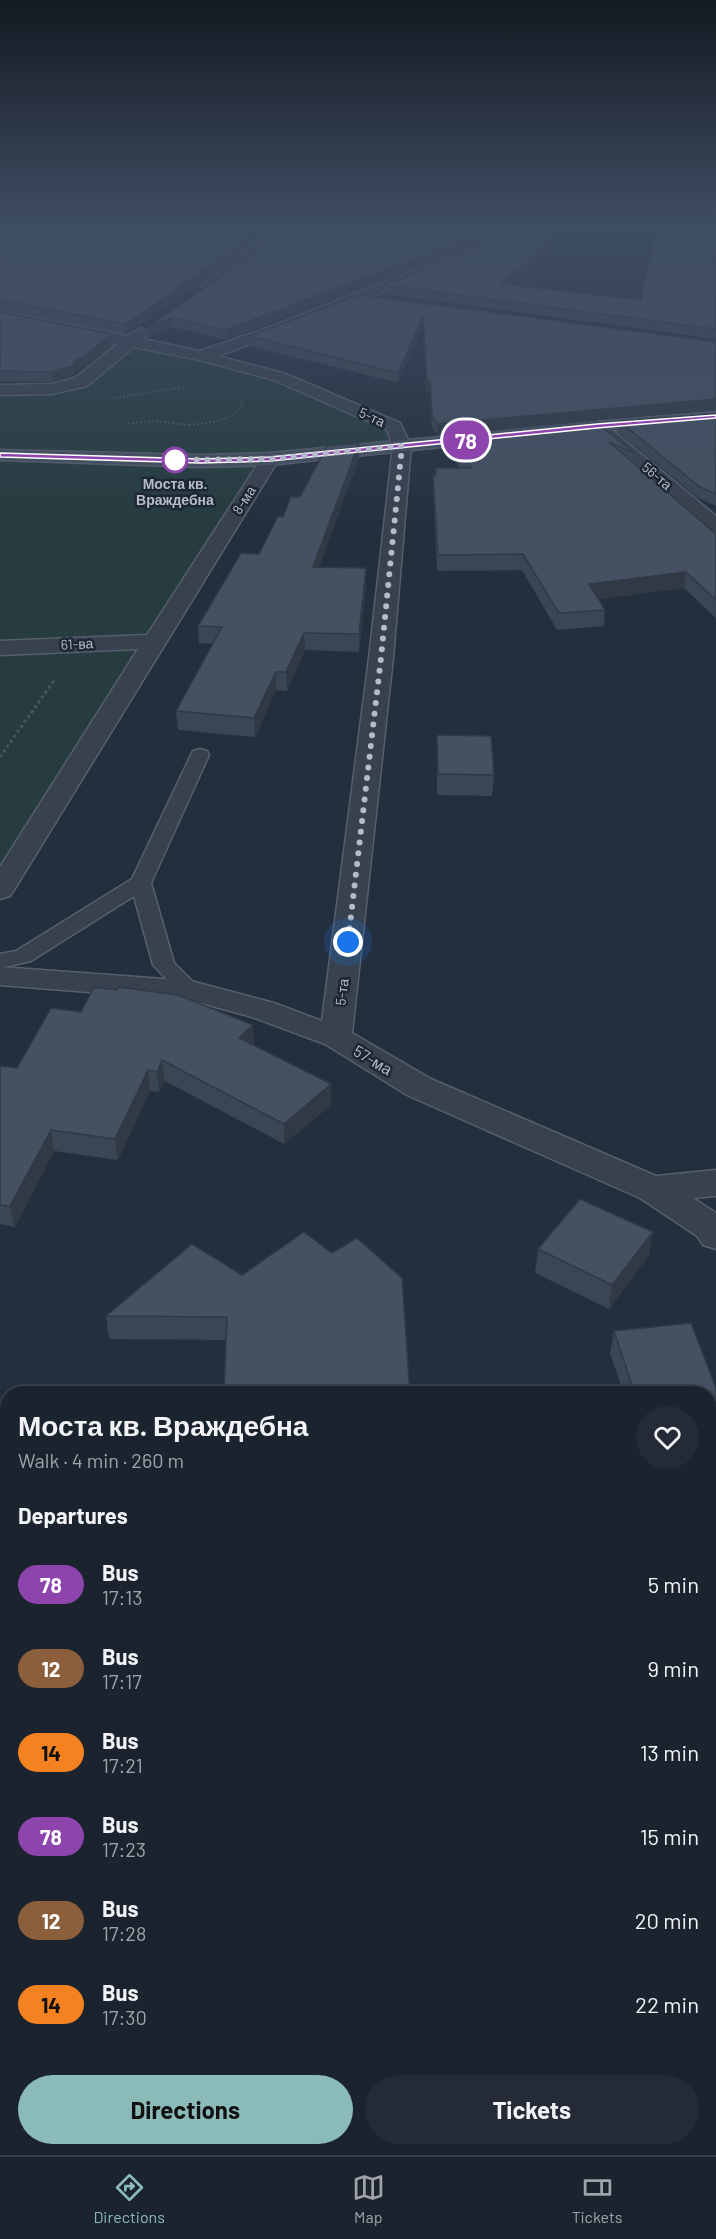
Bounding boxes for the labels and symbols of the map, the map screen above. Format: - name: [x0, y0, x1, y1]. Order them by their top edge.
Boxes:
- street label: 5-та: [356, 403, 388, 430]
- line badge: 78: [439, 420, 493, 460]
- marker: Моста кв. Враждебна: [162, 447, 188, 473]
- street label: 56-та: [639, 458, 676, 493]
- place label: Моста кв. Враждебна: [136, 475, 214, 508]
- street label: 8-ма: [228, 482, 259, 517]
- street label: 61-ва: [60, 634, 94, 653]
- your location: [333, 927, 363, 957]
- street label: 5-та: [331, 977, 352, 1006]
- street label: 57-ма: [350, 1041, 396, 1079]

